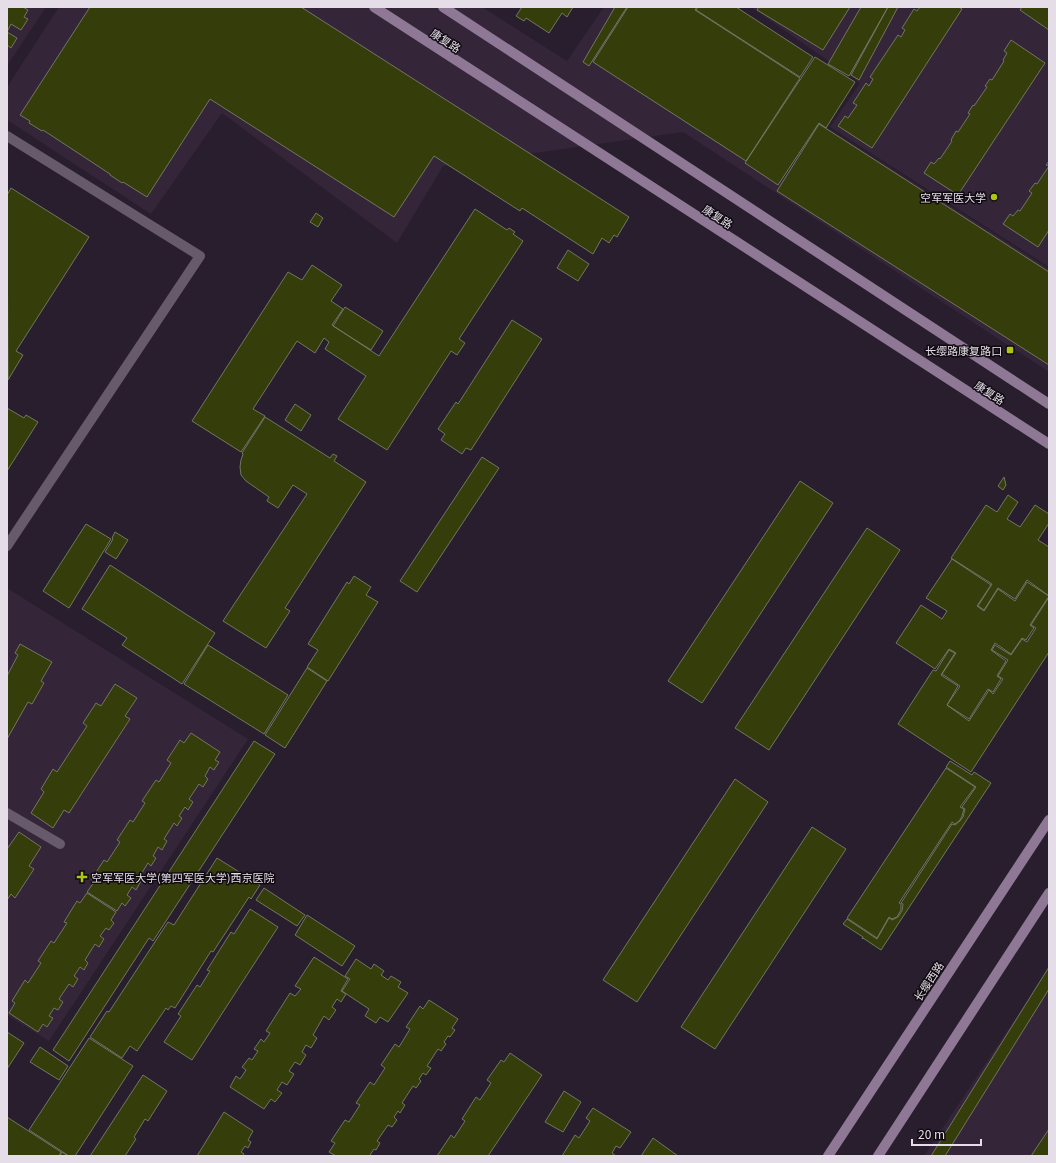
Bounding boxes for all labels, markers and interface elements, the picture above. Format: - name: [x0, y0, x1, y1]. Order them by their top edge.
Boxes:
- street label: 康复路: [428, 24, 464, 56]
- place label: 空军军医大学: [920, 189, 986, 205]
- marker: 空军军医大学: [989, 192, 999, 202]
- street label: 康复路: [700, 200, 736, 232]
- place label: 长缨路康复路口: [925, 342, 1002, 358]
- marker: 长缨路康复路口: [1005, 345, 1015, 355]
- street label: 康复路: [972, 376, 1008, 408]
- place label: 空军军医大学(第四军医大学)西京医院: [91, 869, 274, 885]
- marker: 空军军医大学(第四军医大学)西京医院: [76, 871, 88, 883]
- street label: 长缨西路: [909, 958, 947, 1004]
- scale bar: [912, 1121, 981, 1147]
- text: 20 m: [918, 1125, 945, 1142]

